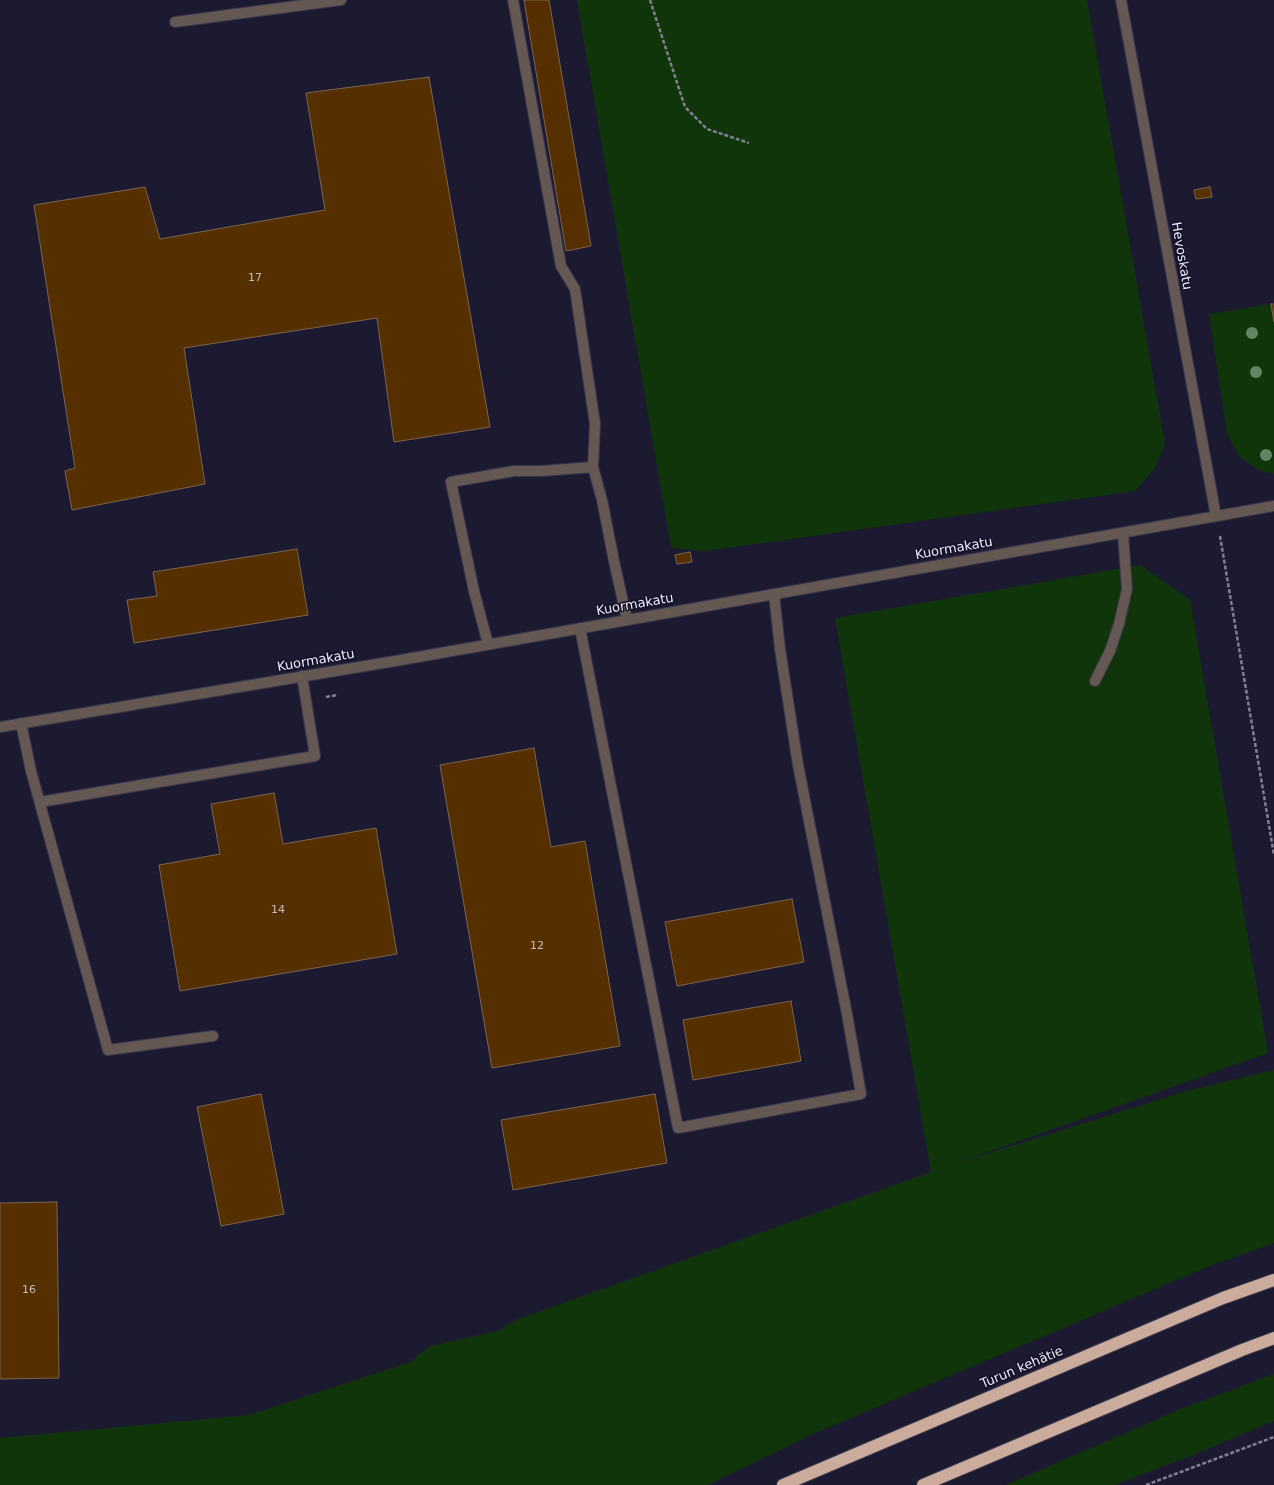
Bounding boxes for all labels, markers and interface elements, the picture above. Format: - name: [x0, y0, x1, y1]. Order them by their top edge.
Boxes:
- street label: Hevoskatu: [1167, 221, 1195, 291]
- house number: 17: [248, 271, 262, 285]
- street label: Kuormakatu: [914, 535, 994, 563]
- street label: Kuormakatu: [595, 591, 675, 619]
- street label: Kuormakatu: [276, 647, 356, 675]
- house number: 14: [271, 903, 285, 917]
- house number: 12: [530, 939, 544, 953]
- house number: 16: [22, 1283, 36, 1297]
- street label: Turun kehätie: [978, 1344, 1066, 1392]

